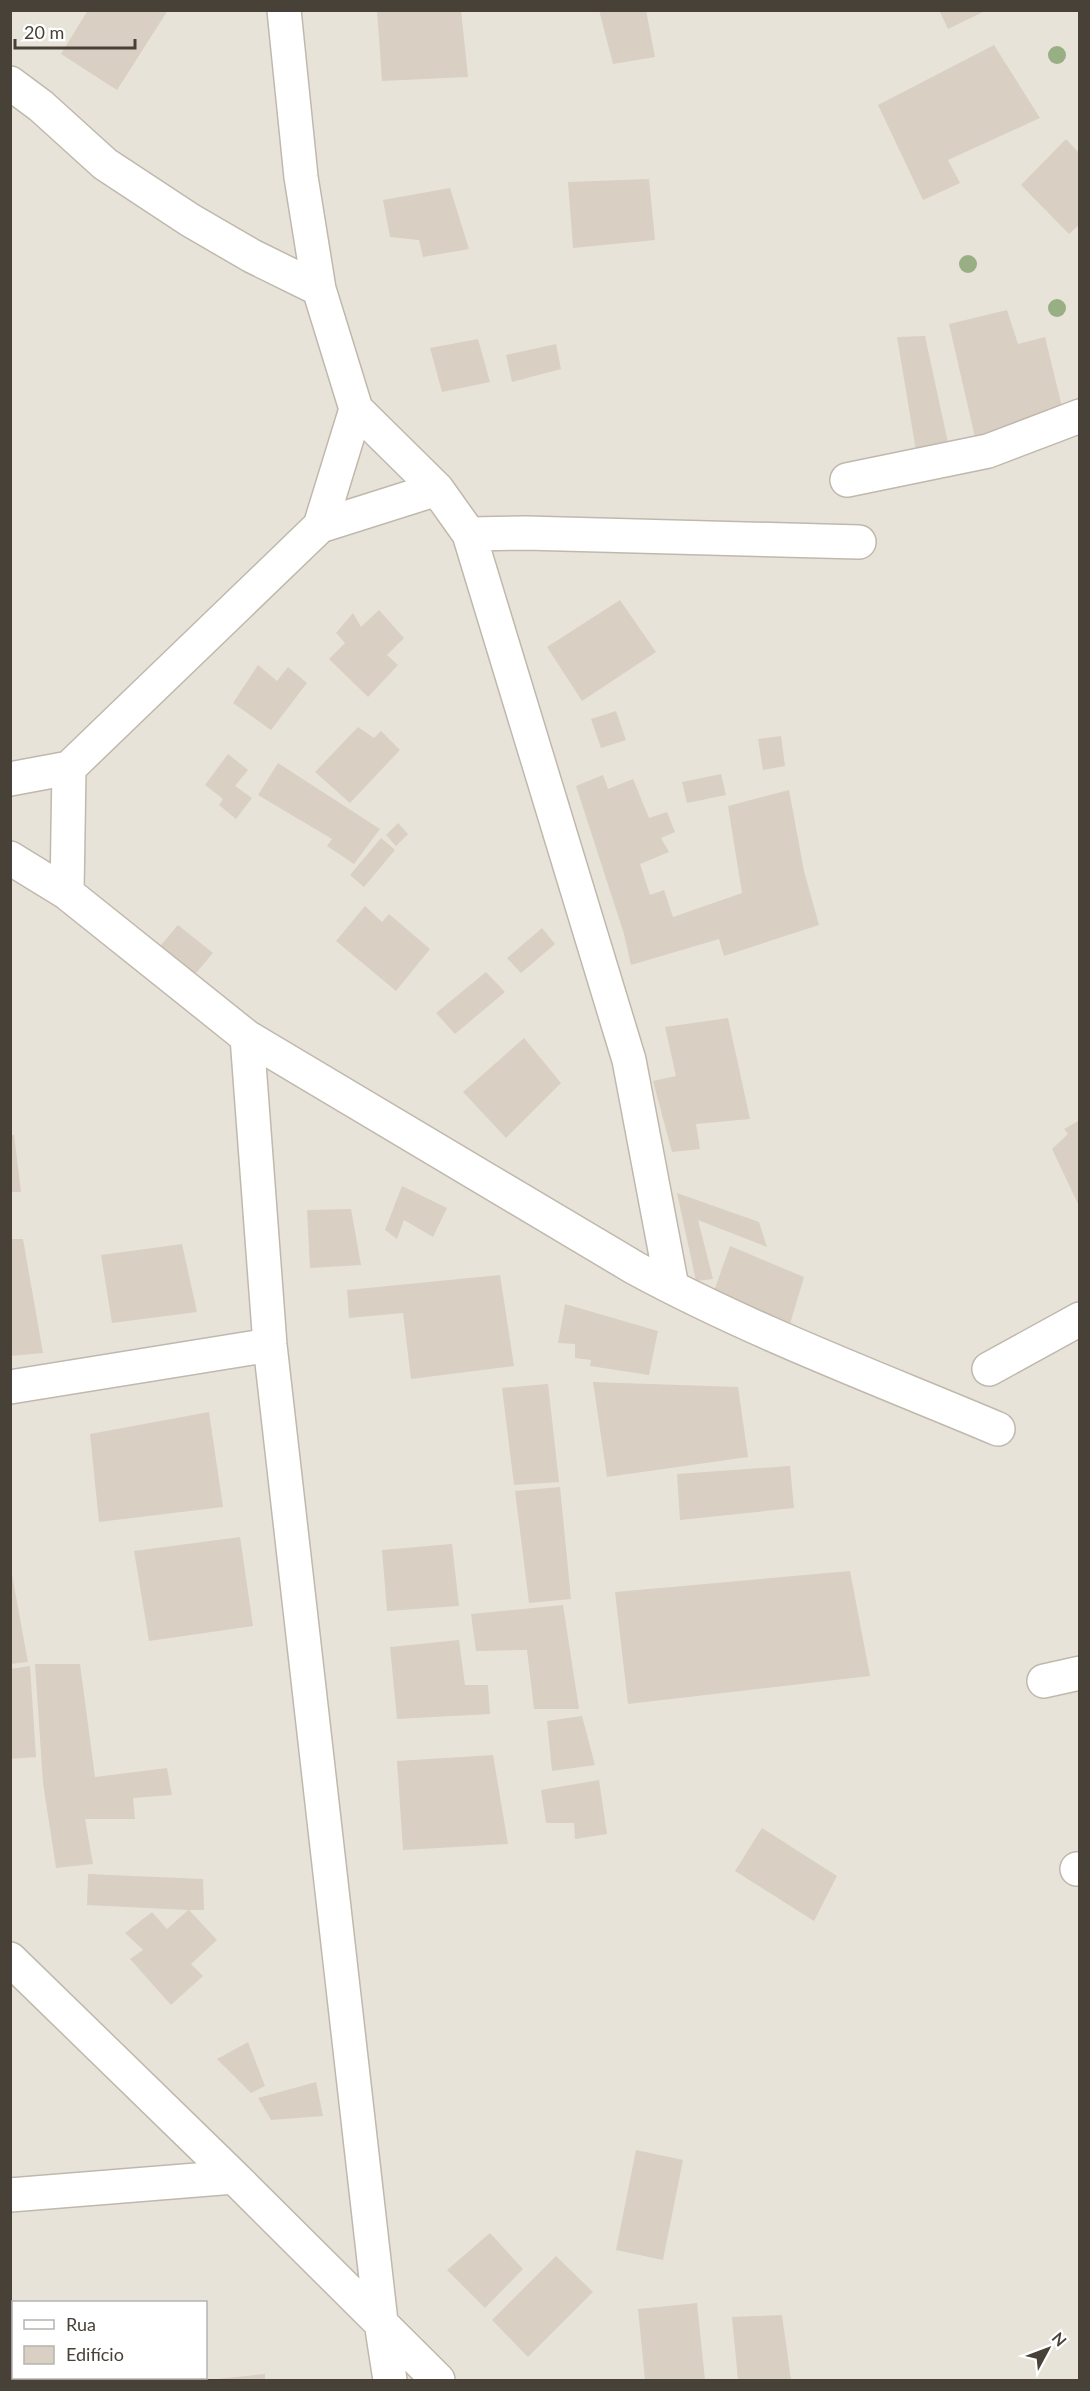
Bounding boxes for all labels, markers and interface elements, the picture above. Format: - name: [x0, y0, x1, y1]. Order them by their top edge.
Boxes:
- scale bar: [15, 12, 135, 50]
- text: 20 m: [24, 21, 64, 43]
- legend: [12, 2301, 207, 2379]
- text: Rua: [66, 2313, 96, 2335]
- north arrow: [1018, 2319, 1078, 2379]
- text: N: [1048, 2328, 1071, 2350]
- text: Edifício: [66, 2343, 124, 2365]

